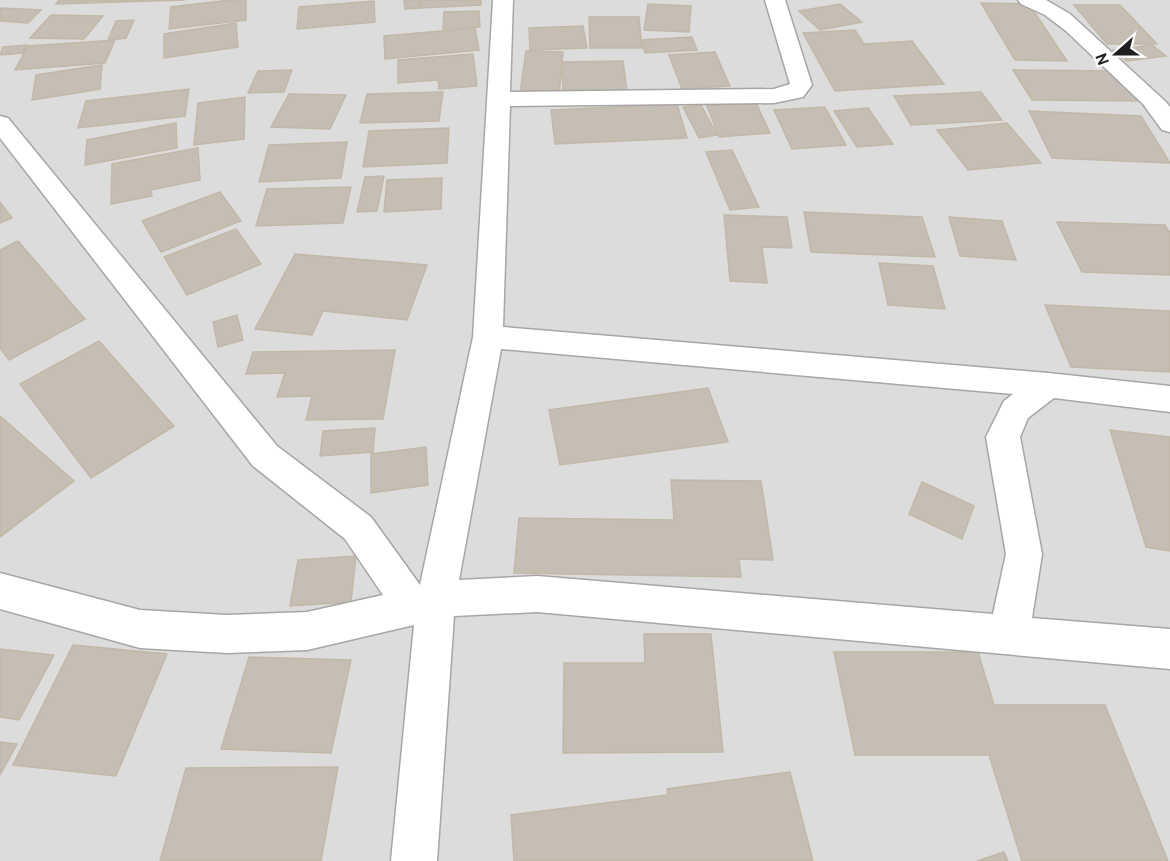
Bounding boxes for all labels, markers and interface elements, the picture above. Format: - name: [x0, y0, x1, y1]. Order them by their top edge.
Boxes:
- north arrow: [1086, 24, 1146, 84]
- text: N: [1092, 51, 1113, 68]

